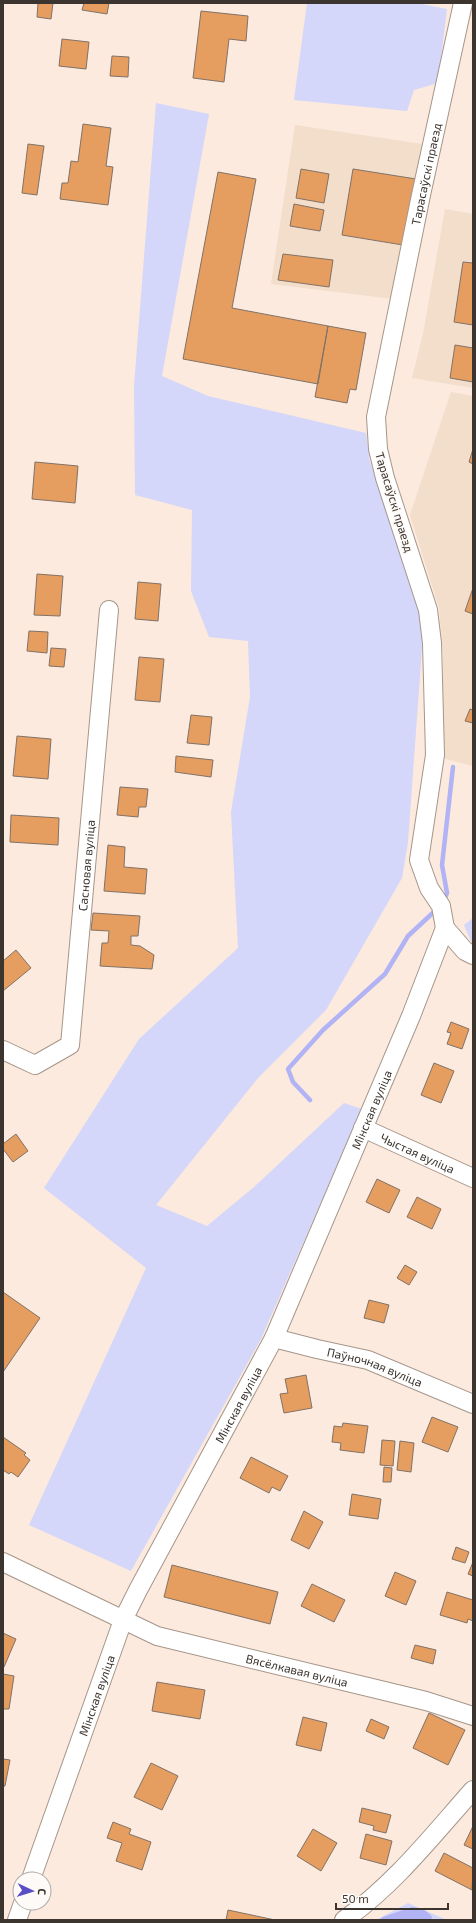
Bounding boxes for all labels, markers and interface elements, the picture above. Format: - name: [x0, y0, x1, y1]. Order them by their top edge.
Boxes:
- street label: Тарасаўскі праезд: [408, 122, 444, 226]
- street label: Тарасаўскі праезд: [372, 450, 417, 554]
- street label: Сасновая вуліца: [75, 819, 97, 912]
- street label: Мінская вуліца: [348, 1068, 394, 1151]
- street label: Чыстая вуліца: [378, 1130, 457, 1176]
- street label: Паўночная вуліца: [326, 1344, 425, 1389]
- street label: Мінская вуліца: [212, 1364, 264, 1445]
- street label: Вясёлкавая вуліца: [245, 1651, 350, 1689]
- street label: Мінская вуліца: [75, 1653, 117, 1738]
- north arrow: [12, 1871, 52, 1911]
- scale bar: [336, 1885, 448, 1911]
- text: С: [36, 1888, 49, 1896]
- text: 50 m: [342, 1891, 369, 1905]

